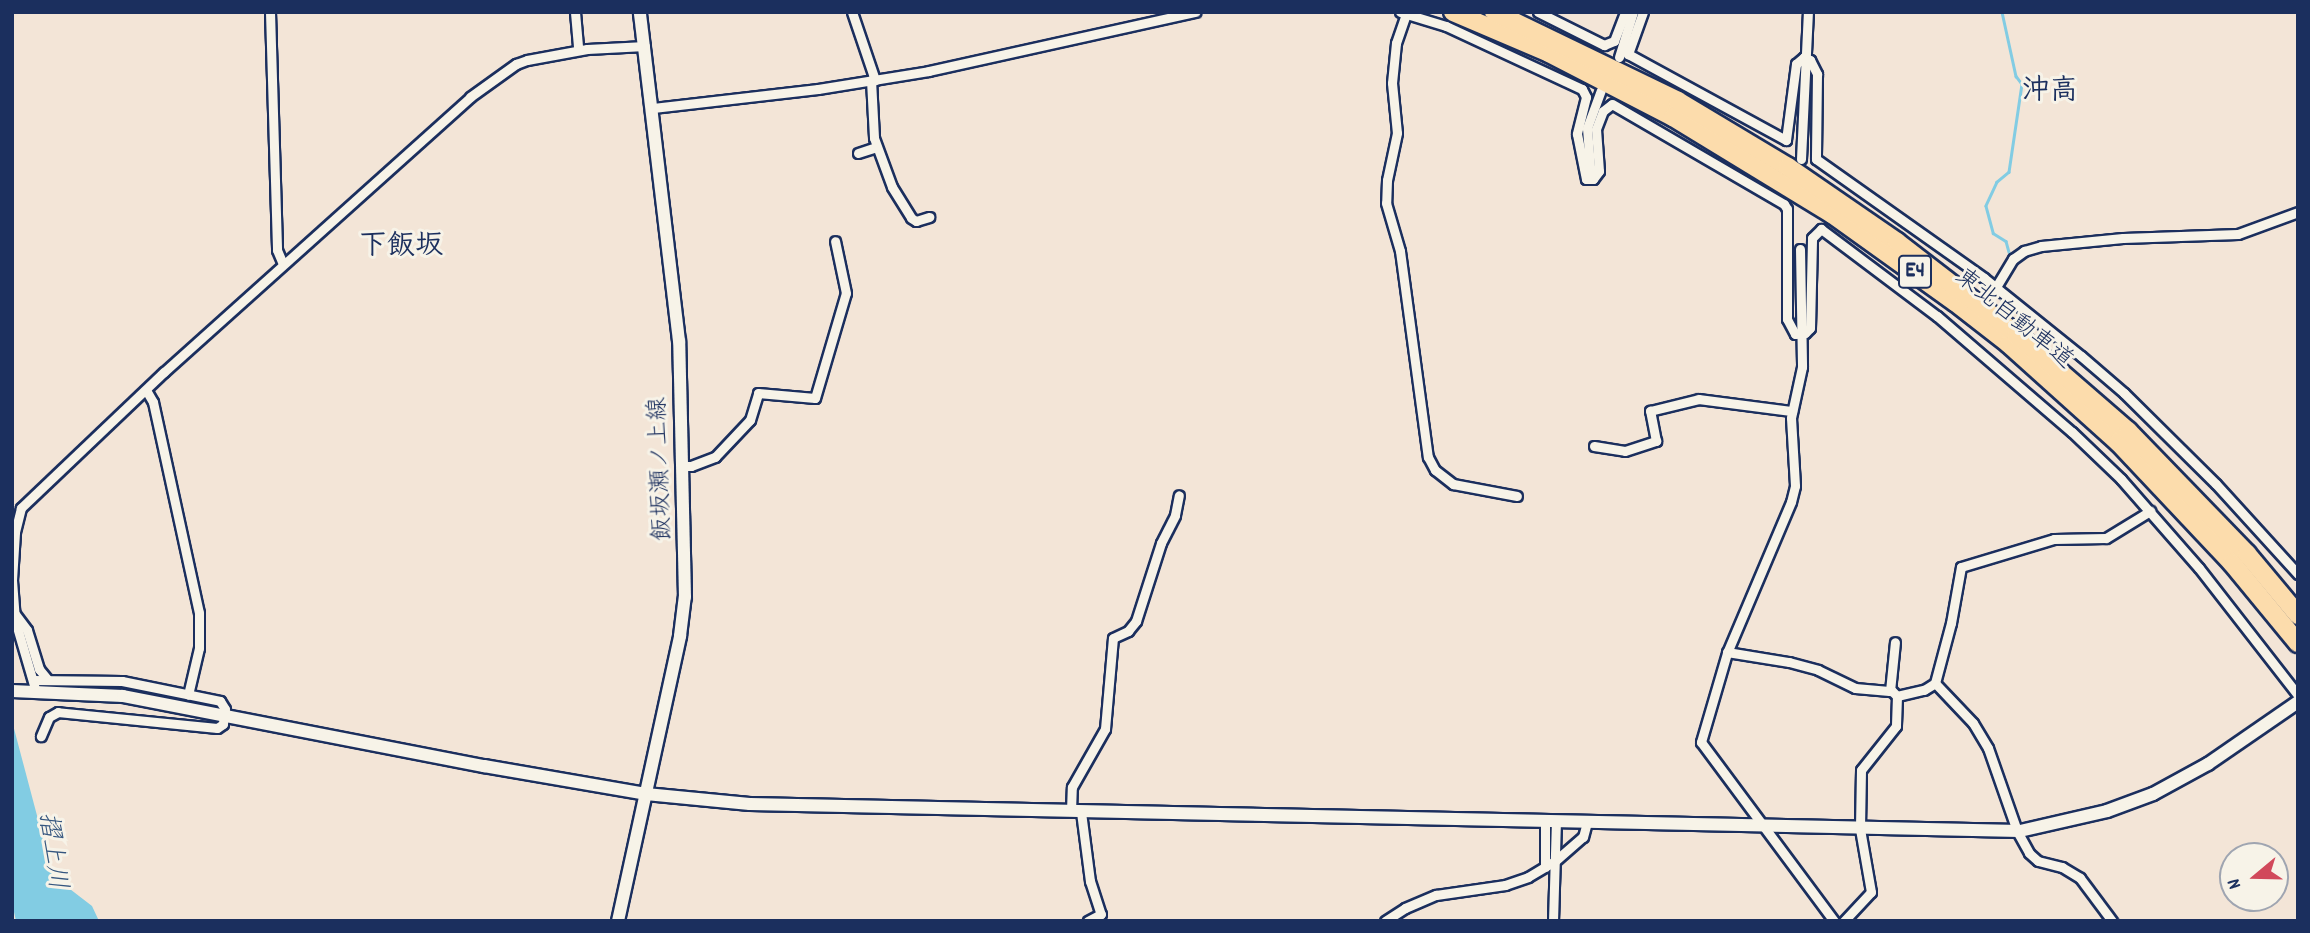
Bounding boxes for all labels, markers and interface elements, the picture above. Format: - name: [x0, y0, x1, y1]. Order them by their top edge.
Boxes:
- district label: 沖高: [2022, 76, 2078, 110]
- district label: 下飯坂: [359, 231, 443, 265]
- road number: E4: [1898, 252, 1932, 292]
- street label: 東北自動車道: [1948, 263, 2078, 377]
- street label: 飯坂瀬ノ上線: [645, 397, 679, 541]
- water label: 摺上川: [30, 810, 72, 892]
- north arrow: [2219, 842, 2289, 912]
- text: N: [2221, 875, 2250, 892]

